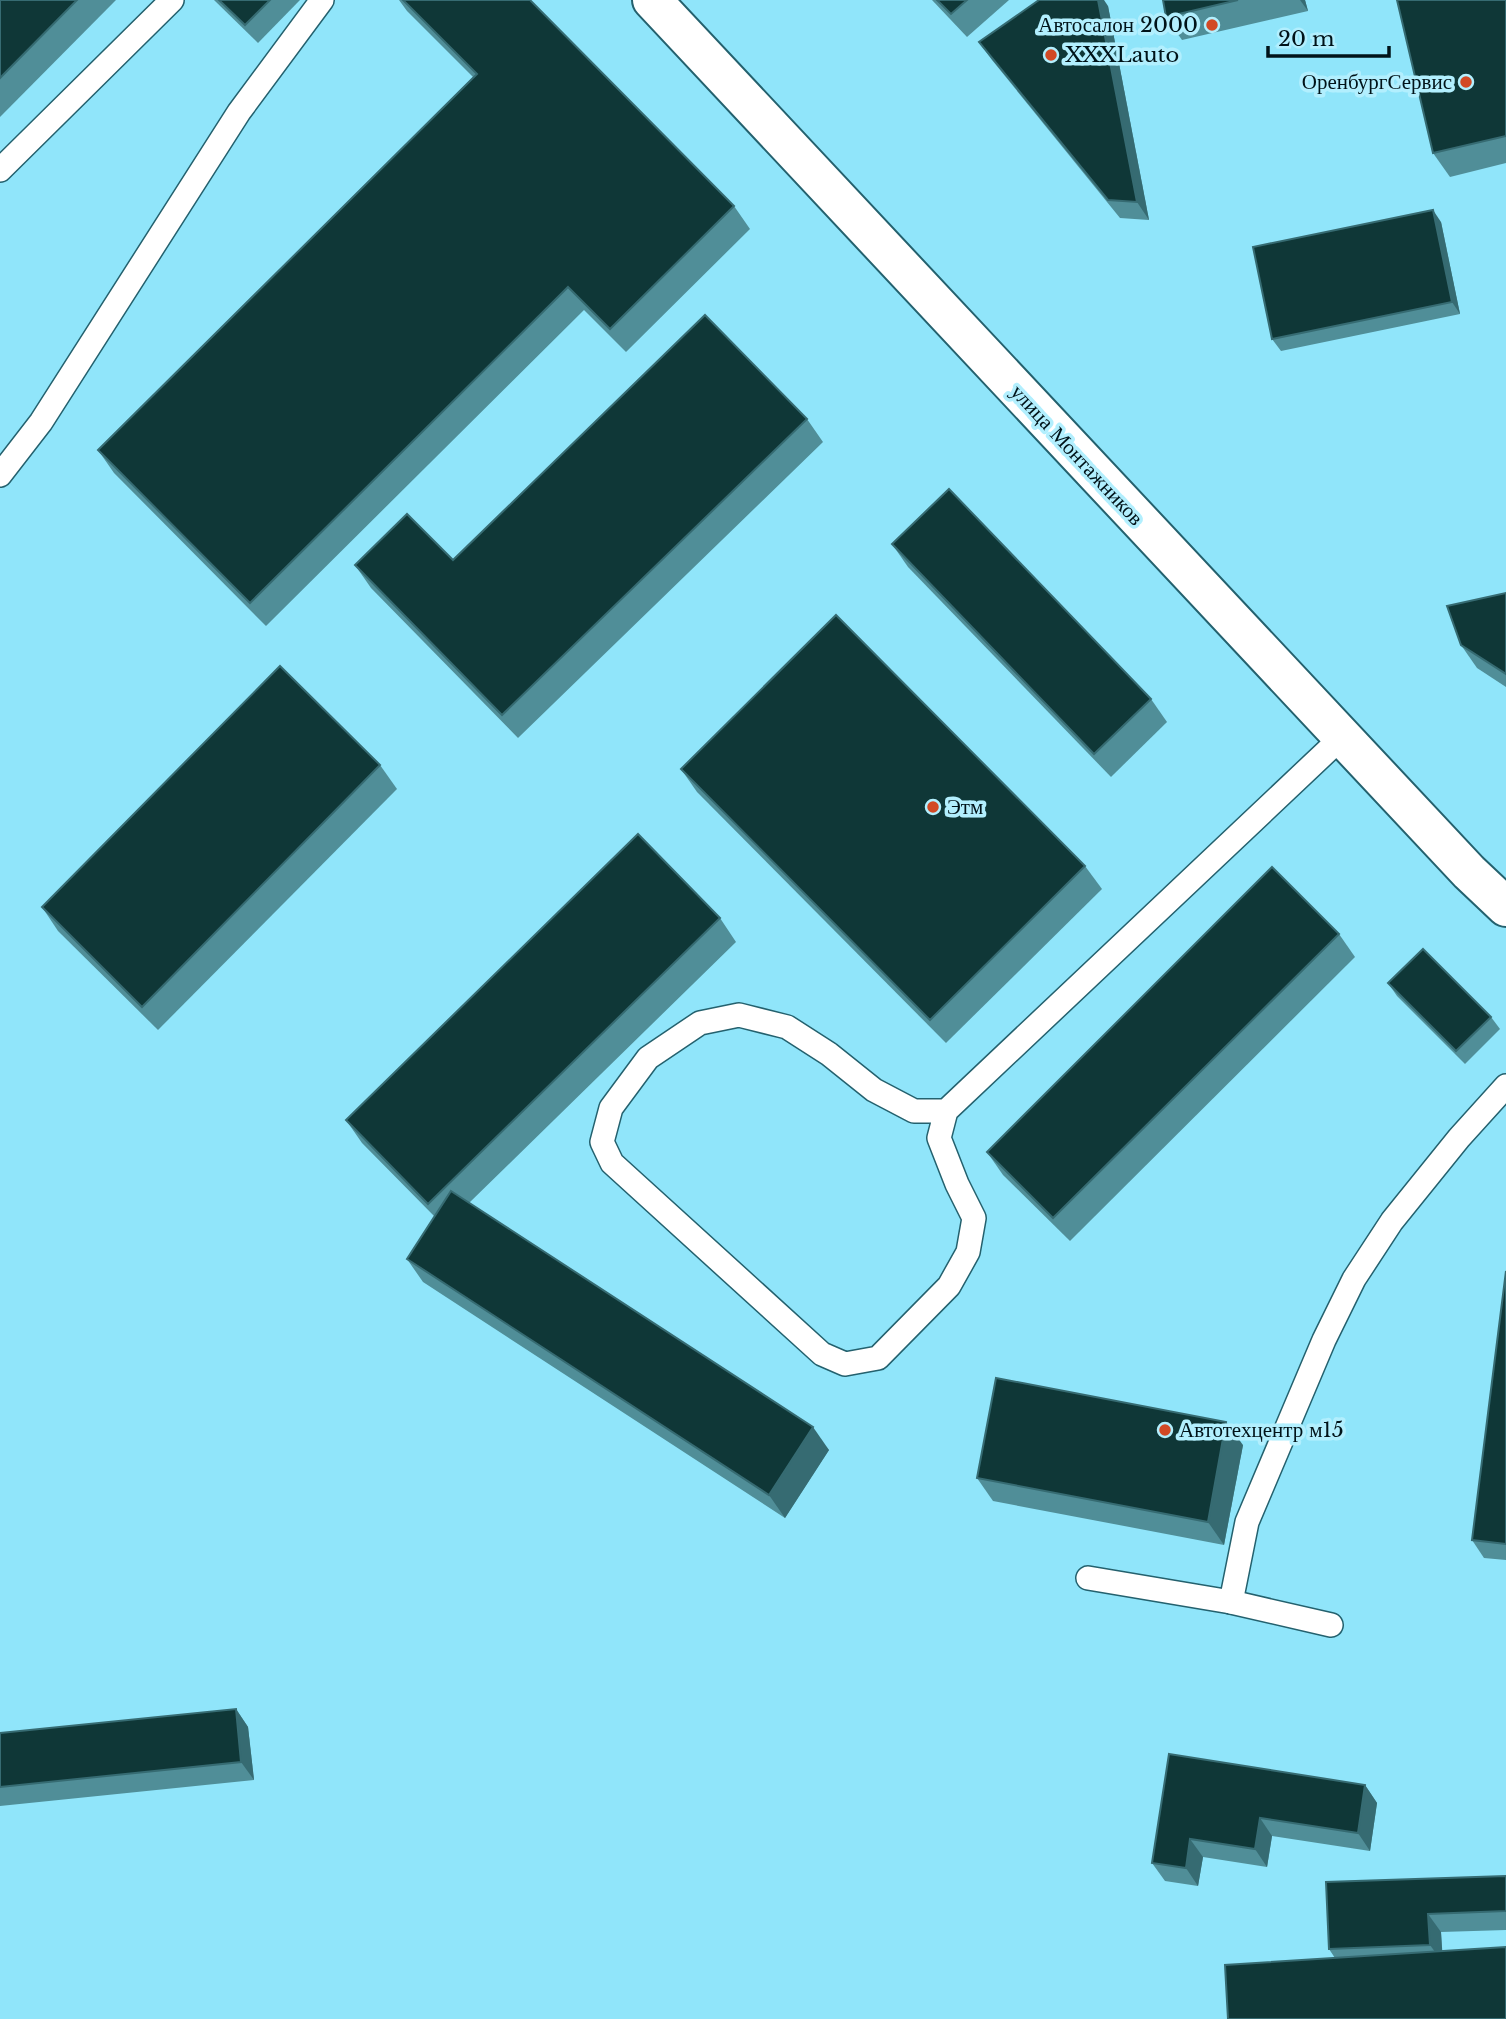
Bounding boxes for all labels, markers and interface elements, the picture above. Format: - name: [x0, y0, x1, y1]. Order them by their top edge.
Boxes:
- place label: Автосалон 2000: [1038, 12, 1198, 38]
- scale bar: [1268, 14, 1389, 58]
- marker: Автосалон 2000: [1204, 17, 1220, 33]
- text: 20 m: [1278, 26, 1335, 52]
- place label: XXXLauto: [1065, 42, 1179, 68]
- marker: XXXLauto: [1043, 47, 1059, 63]
- place label: ОренбургСервис: [1302, 69, 1452, 95]
- marker: ОренбургСервис: [1458, 74, 1474, 90]
- street label: улица Монтажников: [1005, 379, 1149, 531]
- place label: Этм: [947, 794, 983, 820]
- marker: Этм: [925, 799, 941, 815]
- place label: Автотехцентр м15: [1179, 1417, 1344, 1443]
- marker: Автотехцентр м15: [1157, 1422, 1173, 1438]

